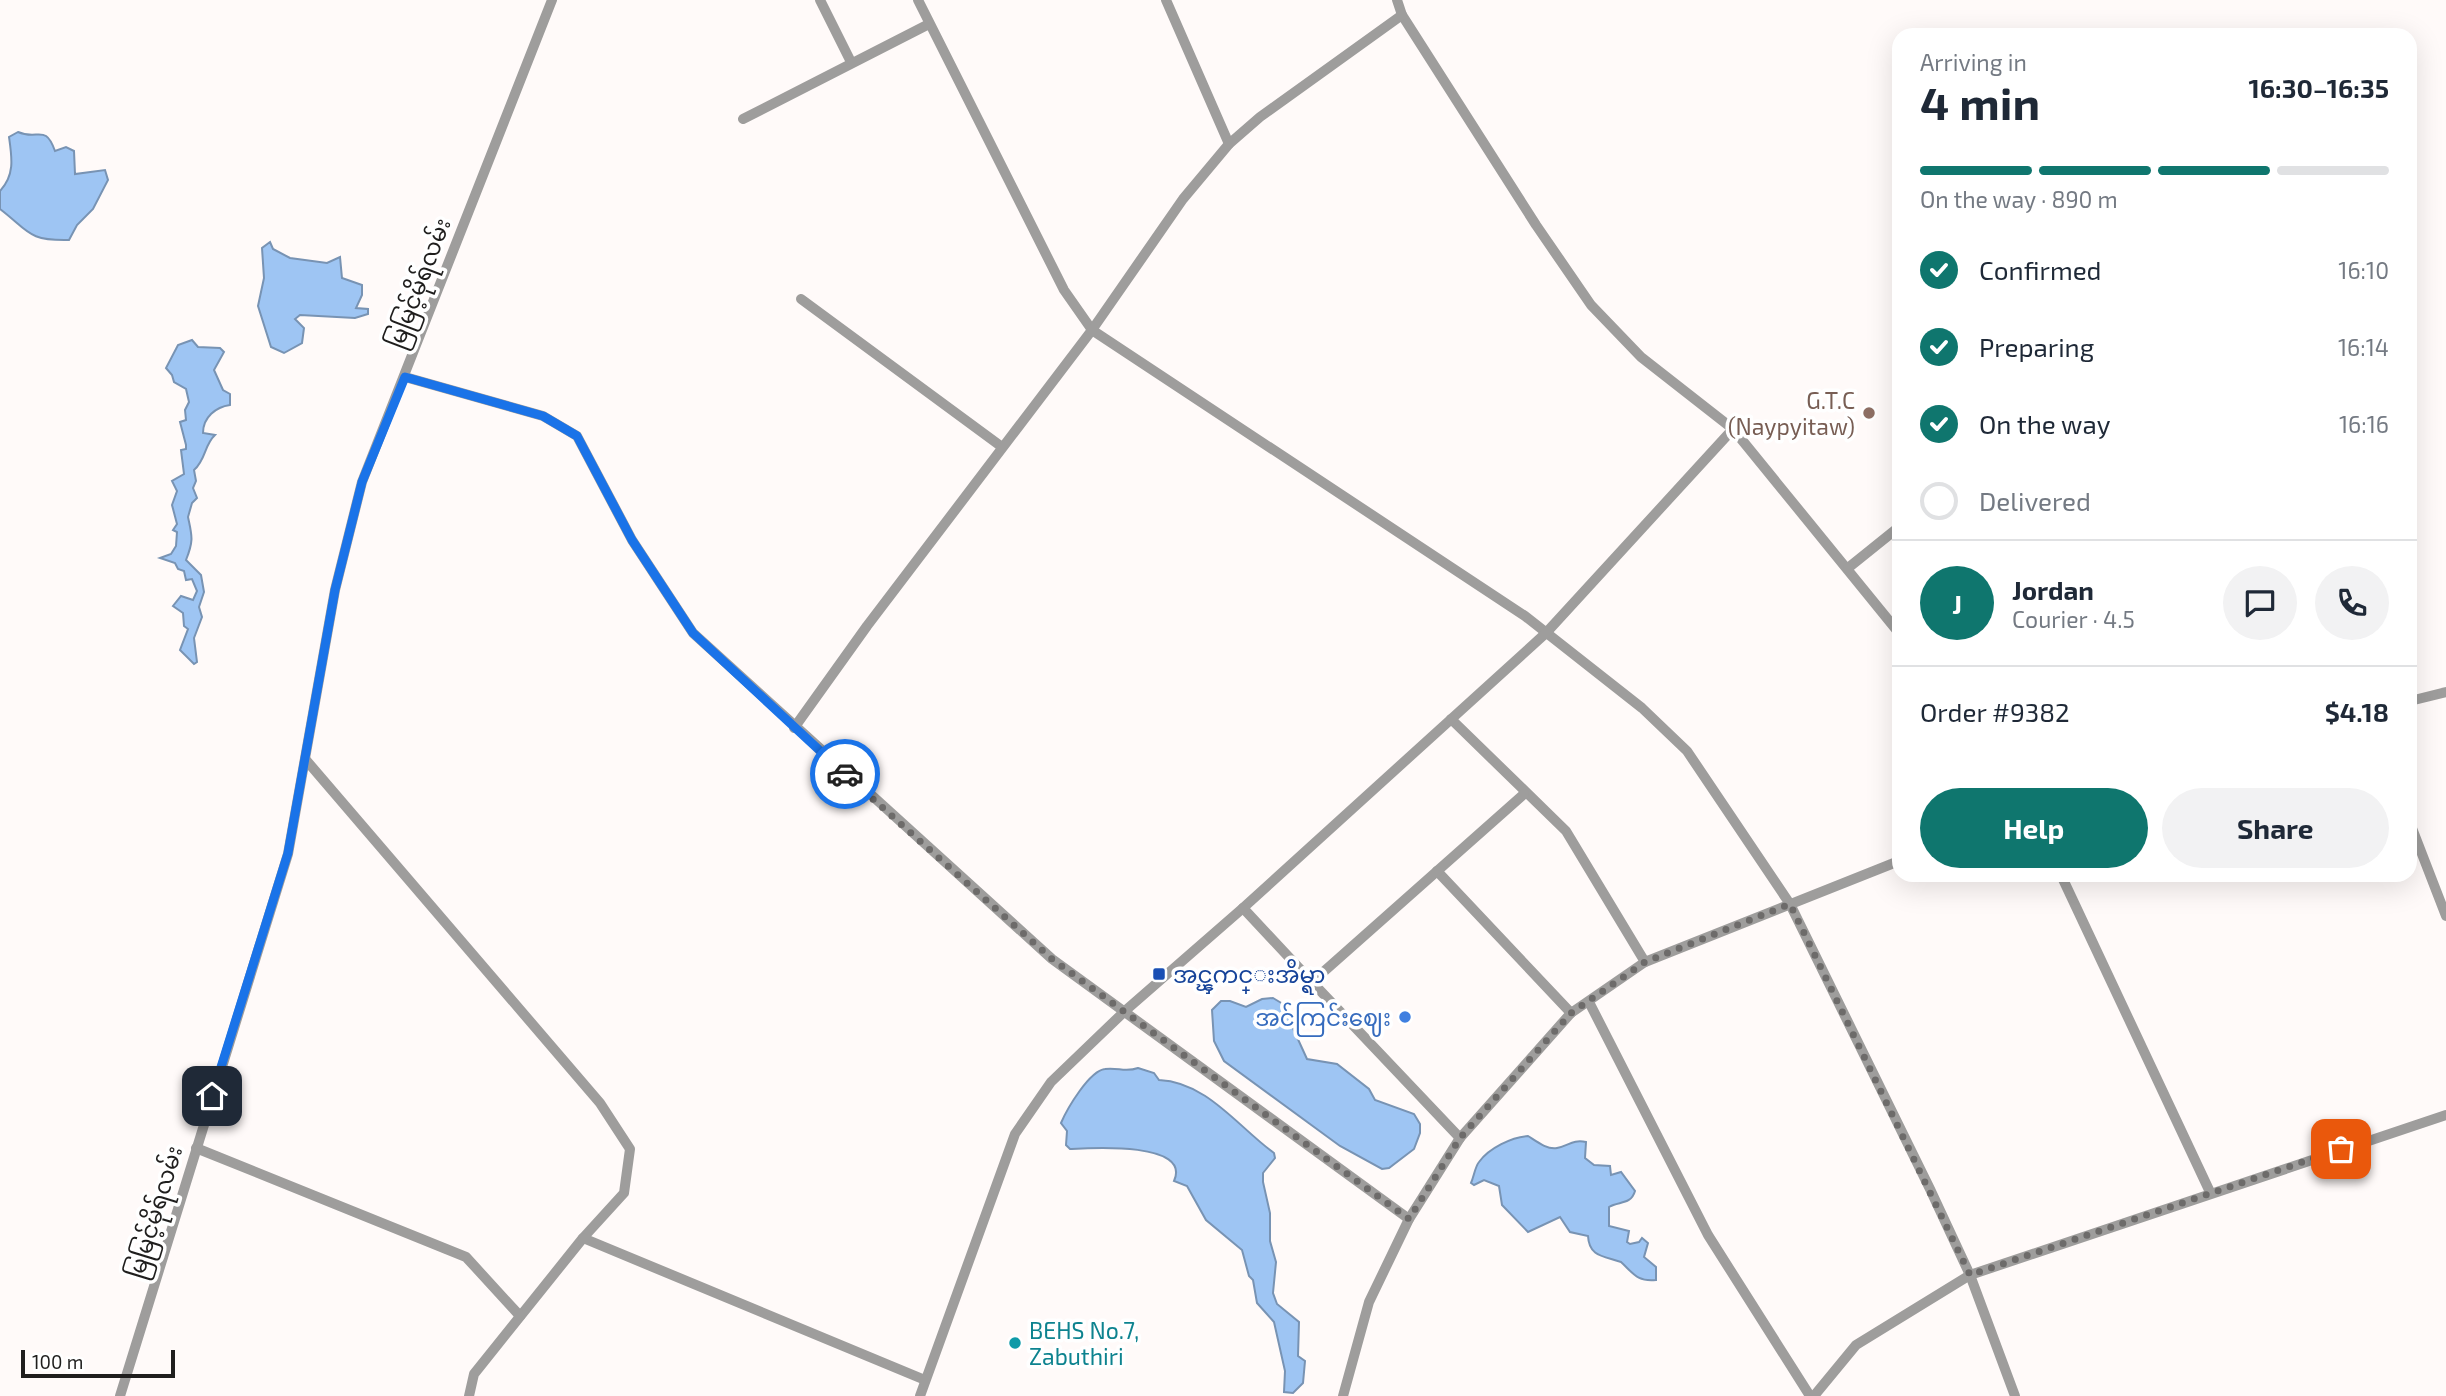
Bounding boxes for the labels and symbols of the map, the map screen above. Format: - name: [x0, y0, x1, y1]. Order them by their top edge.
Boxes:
- street label: မြမြင့်မိုရ်လမ်း: [379, 213, 461, 354]
- place label: G.T.C (Naypyitaw): [1728, 386, 1855, 440]
- marker: G.T.C (Naypyitaw): [1861, 405, 1877, 421]
- courier: [810, 739, 880, 809]
- place label: အင္ၾကင္းအိမ္ရာ: [1173, 959, 1326, 995]
- marker: အင္ၾကင္းအိမ္ရာ: [1151, 966, 1167, 982]
- place label: အင်ကြင်းဈေး: [1255, 1002, 1391, 1037]
- marker: အင်ကြင်းဈေး: [1397, 1009, 1413, 1025]
- pin: [182, 1066, 242, 1126]
- pin: [2311, 1119, 2371, 1179]
- street label: မြမြင့်မိုရ်လမ်း: [120, 1142, 193, 1284]
- place label: BEHS No.7, Zabuthiri: [1029, 1316, 1139, 1370]
- marker: BEHS No.7, Zabuthiri: [1007, 1335, 1023, 1351]
- scale bar: [21, 1347, 175, 1379]

